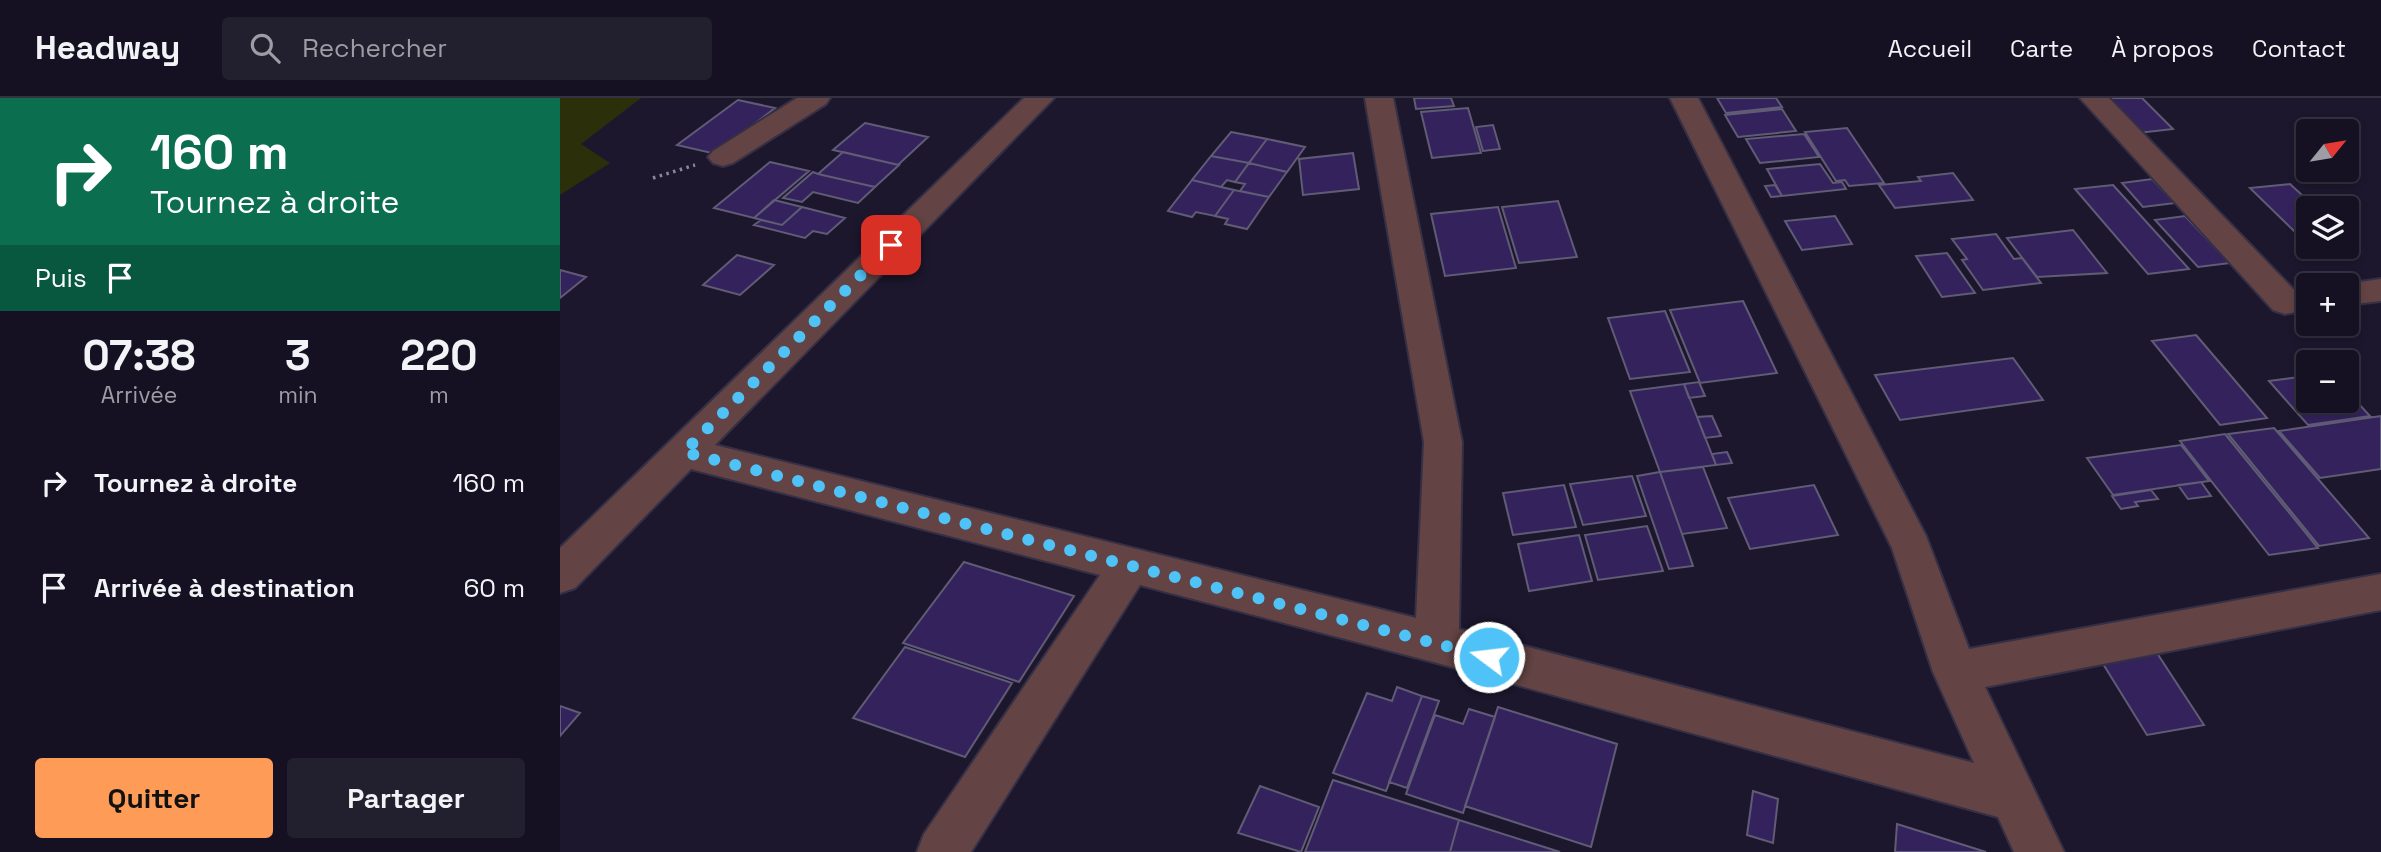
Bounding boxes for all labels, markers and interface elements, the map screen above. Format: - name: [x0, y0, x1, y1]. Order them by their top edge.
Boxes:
- search box: [222, 17, 712, 80]
- text: Headway: [35, 27, 180, 69]
- icon: search: [246, 29, 284, 67]
- text: Rechercher: [302, 31, 447, 65]
- text: Accueil: [1888, 33, 1972, 64]
- text: Carte: [2010, 33, 2073, 64]
- text: À propos: [2111, 33, 2214, 64]
- text: Contact: [2252, 33, 2346, 64]
- north arrow: [2296, 119, 2359, 182]
- map controls: [2296, 119, 2359, 413]
- text: 160 m: [150, 121, 288, 183]
- icon: right: [35, 126, 126, 217]
- text: Tournez à droite: [150, 182, 399, 222]
- button: layers: [2296, 196, 2359, 259]
- pin: [861, 215, 921, 275]
- icon: arrive: [872, 226, 910, 264]
- icon: arrive: [101, 259, 139, 297]
- text: Puis: [35, 261, 87, 295]
- button: +: [2296, 273, 2359, 336]
- text: 07:38: [83, 329, 196, 382]
- text: 3: [285, 329, 311, 382]
- text: 220: [400, 329, 477, 382]
- button: −: [2296, 350, 2359, 413]
- text: Arrivée: [101, 380, 177, 410]
- text: min: [278, 380, 318, 410]
- text: m: [429, 380, 449, 410]
- icon: right: [35, 464, 73, 502]
- text: Tournez à droite: [94, 466, 297, 500]
- text: 160 m: [453, 466, 525, 500]
- icon: arrive: [35, 569, 73, 607]
- text: Arrivée à destination: [94, 571, 355, 605]
- text: 60 m: [463, 571, 525, 605]
- position arrow: [1452, 620, 1526, 694]
- button: Quitter: [35, 758, 273, 838]
- button: Partager: [287, 758, 525, 838]

